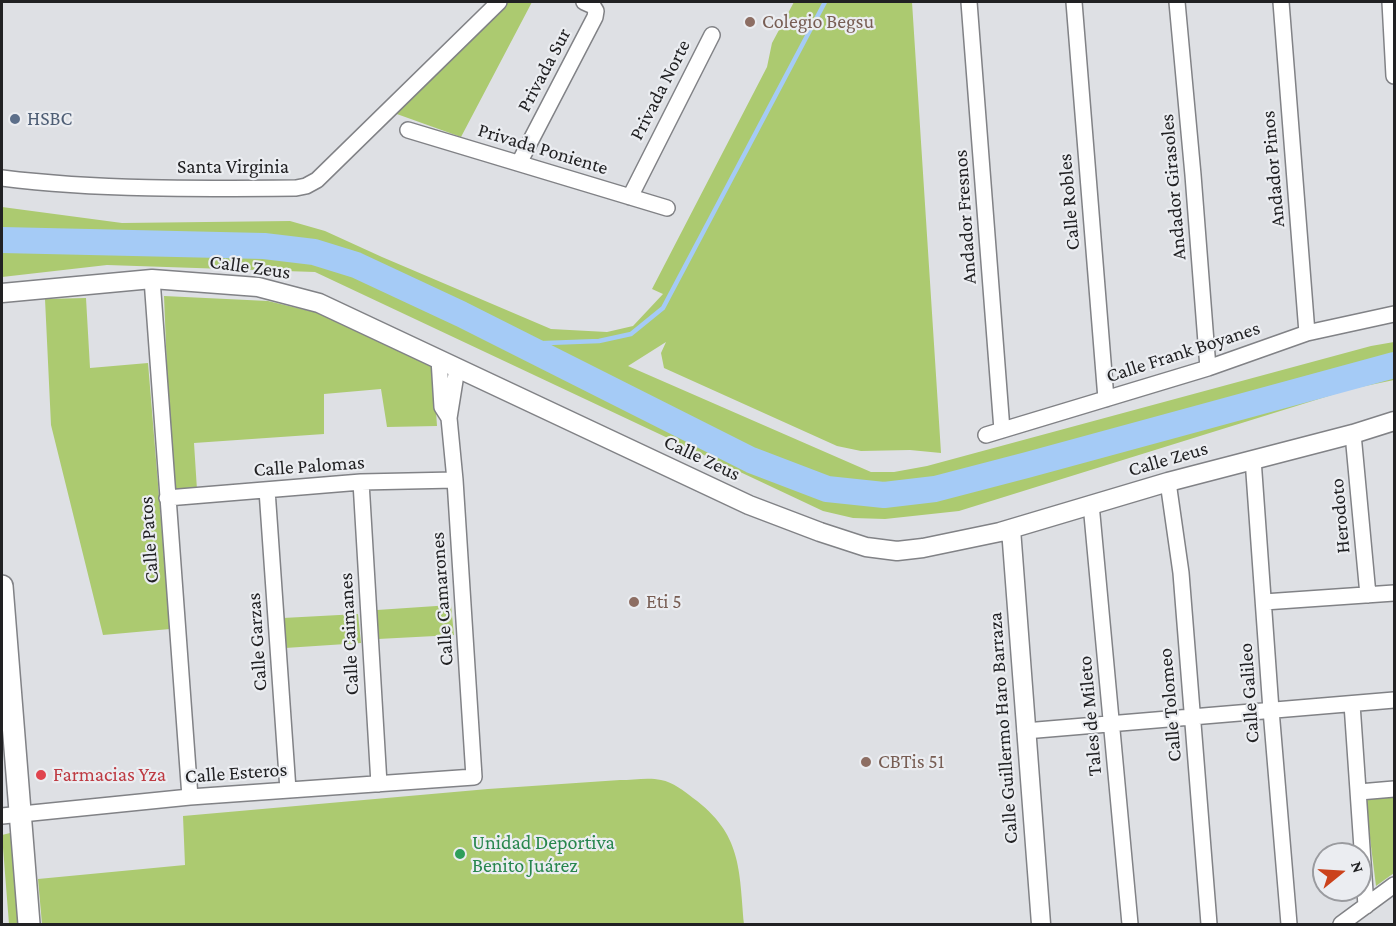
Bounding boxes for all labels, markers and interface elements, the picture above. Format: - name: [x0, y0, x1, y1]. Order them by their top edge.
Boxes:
- place label: Colegio Begsu: [762, 10, 874, 34]
- marker: Colegio Begsu: [743, 15, 757, 29]
- street label: Privada Sur: [512, 24, 576, 116]
- street label: Privada Norte: [624, 36, 696, 144]
- place label: HSBC: [27, 107, 72, 131]
- street label: Andador Pinos: [1256, 110, 1290, 228]
- marker: HSBC: [8, 112, 22, 126]
- street label: Andador Girasoles: [1155, 113, 1191, 261]
- street label: Privada Poniente: [475, 118, 611, 180]
- street label: Andador Fresnos: [948, 149, 982, 285]
- street label: Calle Robles: [1053, 153, 1085, 251]
- street label: Santa Virginia: [177, 155, 289, 179]
- street label: Calle Zeus: [208, 249, 292, 285]
- street label: Calle Frank Boyanes: [1103, 316, 1263, 388]
- street label: Calle Zeus: [660, 430, 744, 486]
- street label: Calle Zeus: [1125, 436, 1211, 482]
- street label: Calle Palomas: [253, 450, 365, 482]
- street label: Herodoto: [1325, 477, 1355, 555]
- street label: Calle Patos: [134, 496, 164, 584]
- street label: Calle Camarones: [425, 531, 459, 667]
- street label: Calle Caimanes: [334, 572, 364, 696]
- place label: Eti 5: [646, 590, 682, 614]
- street label: Calle Garzas: [242, 592, 272, 692]
- marker: Eti 5: [627, 595, 641, 609]
- street label: Calle Guillermo Haro Barraza: [983, 611, 1023, 845]
- street label: Calle Galileo: [1234, 642, 1264, 744]
- street label: Calle Tolomeo: [1153, 647, 1187, 763]
- street label: Tales de Mileto: [1073, 655, 1107, 777]
- place label: CBTis 51: [878, 750, 944, 774]
- marker: CBTis 51: [859, 755, 873, 769]
- street label: Calle Esteros: [184, 757, 288, 789]
- place label: Farmacias Yza: [53, 763, 166, 787]
- marker: Farmacias Yza: [34, 768, 48, 782]
- place label: Unidad Deportiva Benito Juárez: [472, 831, 615, 878]
- north arrow: [1312, 842, 1372, 902]
- marker: Unidad Deportiva Benito Juárez: [453, 847, 467, 861]
- text: N: [1348, 859, 1367, 875]

